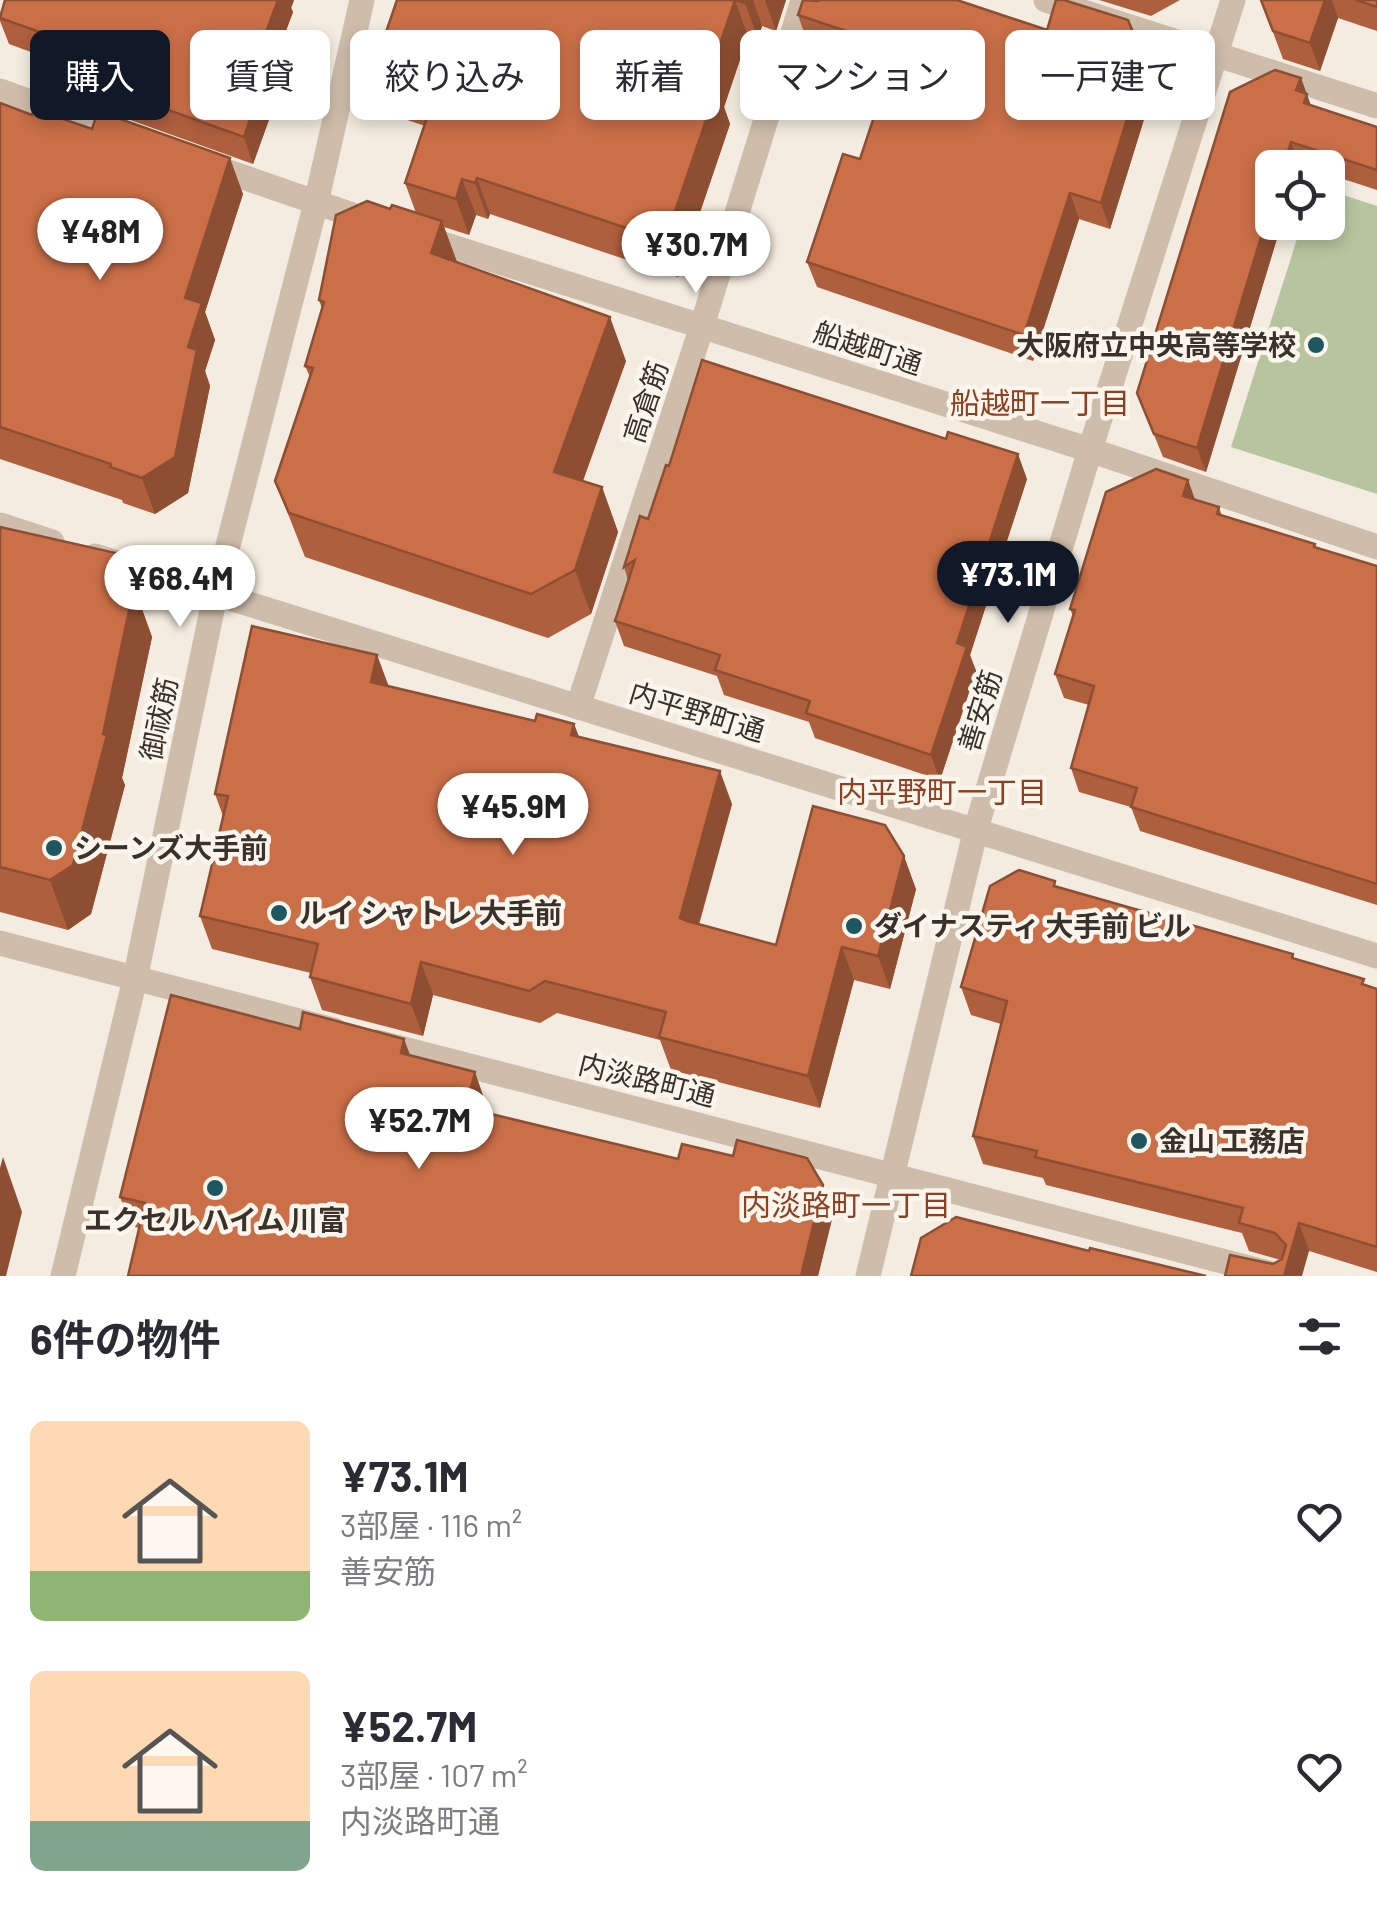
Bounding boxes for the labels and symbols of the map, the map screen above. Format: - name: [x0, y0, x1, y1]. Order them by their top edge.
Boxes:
- pin: ¥48M: [41, 198, 159, 283]
- pin: ¥30.7M: [615, 211, 777, 296]
- street label: 船越町通: [810, 314, 927, 381]
- place label: 大阪府立中央高等学校: [1016, 327, 1296, 361]
- marker: 大阪府立中央高等学校: [1305, 334, 1327, 356]
- street label: 高倉筋: [616, 356, 674, 447]
- district label: 船越町一丁目: [950, 384, 1130, 420]
- pin: ¥73.1M: [927, 541, 1089, 626]
- pin: ¥68.4M: [99, 545, 261, 630]
- street label: 善安筋: [951, 666, 1008, 756]
- street label: 御祓筋: [133, 674, 183, 763]
- street label: 内平野町通: [625, 674, 769, 748]
- pin: ¥45.9M: [432, 773, 594, 858]
- district label: 内平野町一丁目: [837, 773, 1047, 809]
- place label: シーンズ大手前: [74, 830, 268, 864]
- marker: シーンズ大手前: [43, 837, 65, 859]
- place label: ルイ シャトレ 大手前: [299, 895, 562, 929]
- marker: ルイ シャトレ 大手前: [268, 902, 290, 924]
- place label: ダイナスティ 大手前 ビル: [874, 908, 1191, 942]
- marker: ダイナスティ 大手前 ビル: [843, 915, 865, 937]
- street label: 内淡路町通: [575, 1046, 719, 1112]
- pin: ¥52.7M: [338, 1087, 500, 1172]
- place label: 金山 工務店: [1159, 1123, 1305, 1157]
- marker: 金山 工務店: [1128, 1130, 1150, 1152]
- marker: エクセル ハイム 川富: [204, 1177, 226, 1199]
- district label: 内淡路町一丁目: [741, 1186, 951, 1222]
- place label: エクセル ハイム 川富: [84, 1202, 346, 1236]

